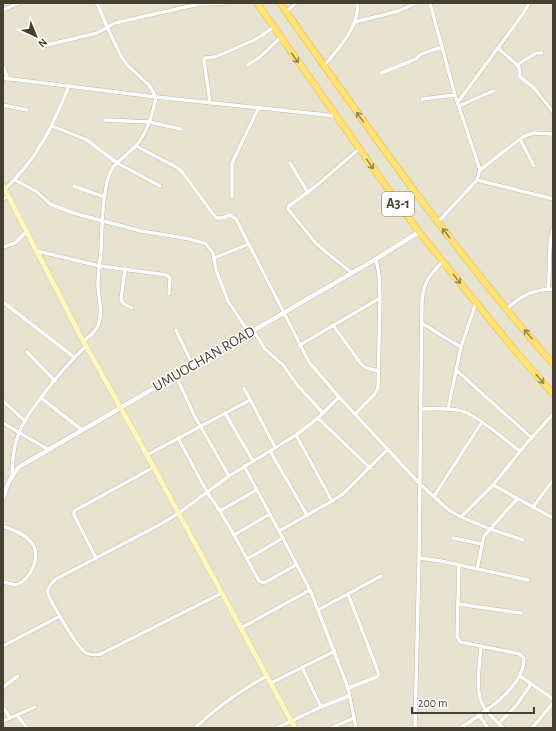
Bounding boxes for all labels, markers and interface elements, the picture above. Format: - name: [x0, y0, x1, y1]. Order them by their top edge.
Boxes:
- north arrow: [16, 16, 56, 56]
- text: N: [36, 36, 49, 49]
- one-way arrow: [291, 52, 299, 63]
- one-way arrow: [356, 112, 364, 123]
- one-way arrow: [366, 159, 374, 170]
- road number: A3-1: [382, 192, 414, 216]
- one-way arrow: [442, 227, 451, 238]
- one-way arrow: [453, 273, 461, 284]
- street label: UMUOCHAN ROAD: [150, 323, 258, 394]
- one-way arrow: [523, 329, 532, 339]
- one-way arrow: [535, 374, 544, 384]
- scale bar: [412, 689, 534, 715]
- text: 200 m: [418, 697, 448, 709]

